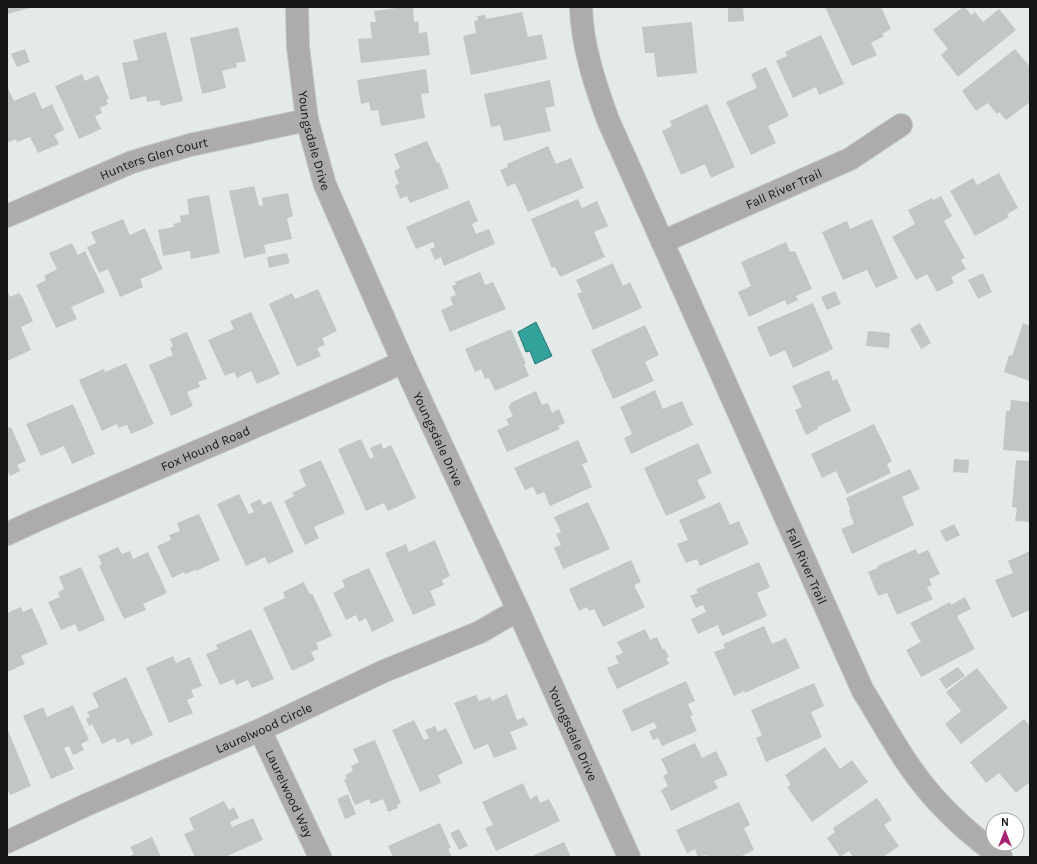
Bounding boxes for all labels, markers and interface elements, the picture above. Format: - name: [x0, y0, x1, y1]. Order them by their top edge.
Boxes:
- street label: Youngsdale Drive: [295, 90, 334, 193]
- street label: Hunters Glen Court: [97, 134, 209, 183]
- street label: Fall River Trail: [743, 165, 824, 212]
- street label: Youngsdale Drive: [410, 389, 467, 489]
- street label: Fox Hound Road: [158, 423, 252, 474]
- street label: Fall River Trail: [783, 526, 830, 607]
- street label: Youngsdale Drive: [545, 684, 601, 783]
- street label: Laurelwood Circle: [213, 699, 315, 756]
- street label: Laurelwood Way: [262, 747, 317, 840]
- north arrow: [985, 812, 1025, 852]
- text: N: [1001, 816, 1009, 829]

